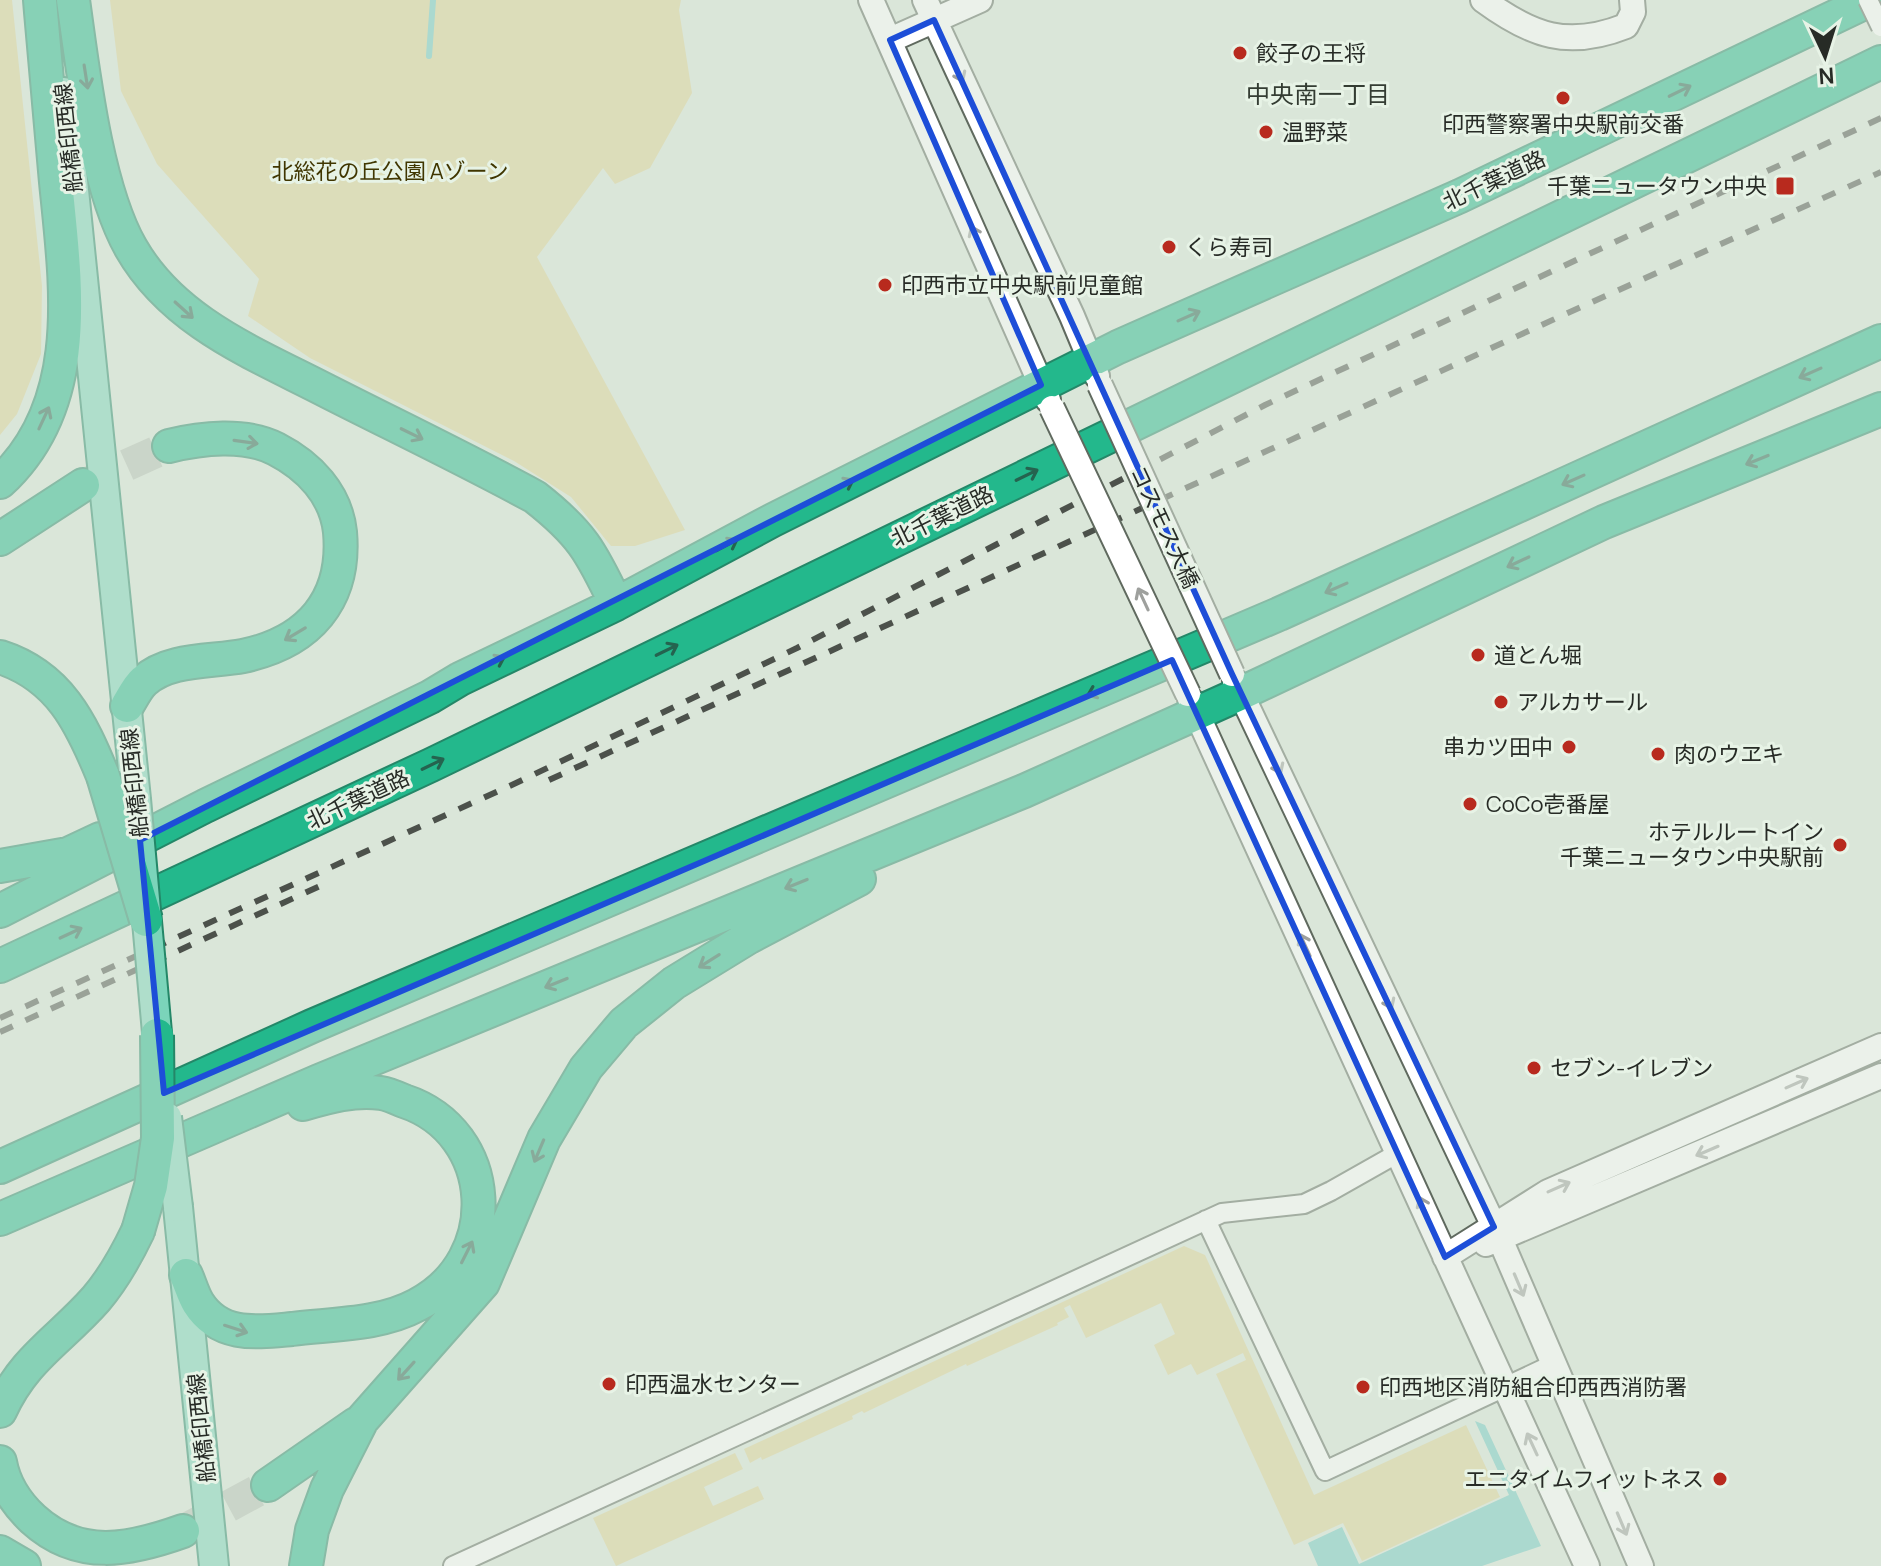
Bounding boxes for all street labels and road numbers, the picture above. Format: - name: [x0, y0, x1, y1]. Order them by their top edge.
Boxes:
- street label: 船橋印西線: [47, 82, 89, 194]
- street label: 北千葉道路: [1438, 143, 1550, 217]
- street label: コスモス大橋: [1124, 461, 1206, 593]
- street label: 北千葉道路: [886, 478, 998, 554]
- street label: 船橋印西線: [113, 727, 155, 839]
- street label: 北千葉道路: [302, 762, 414, 836]
- street label: 船橋印西線: [180, 1372, 222, 1484]

